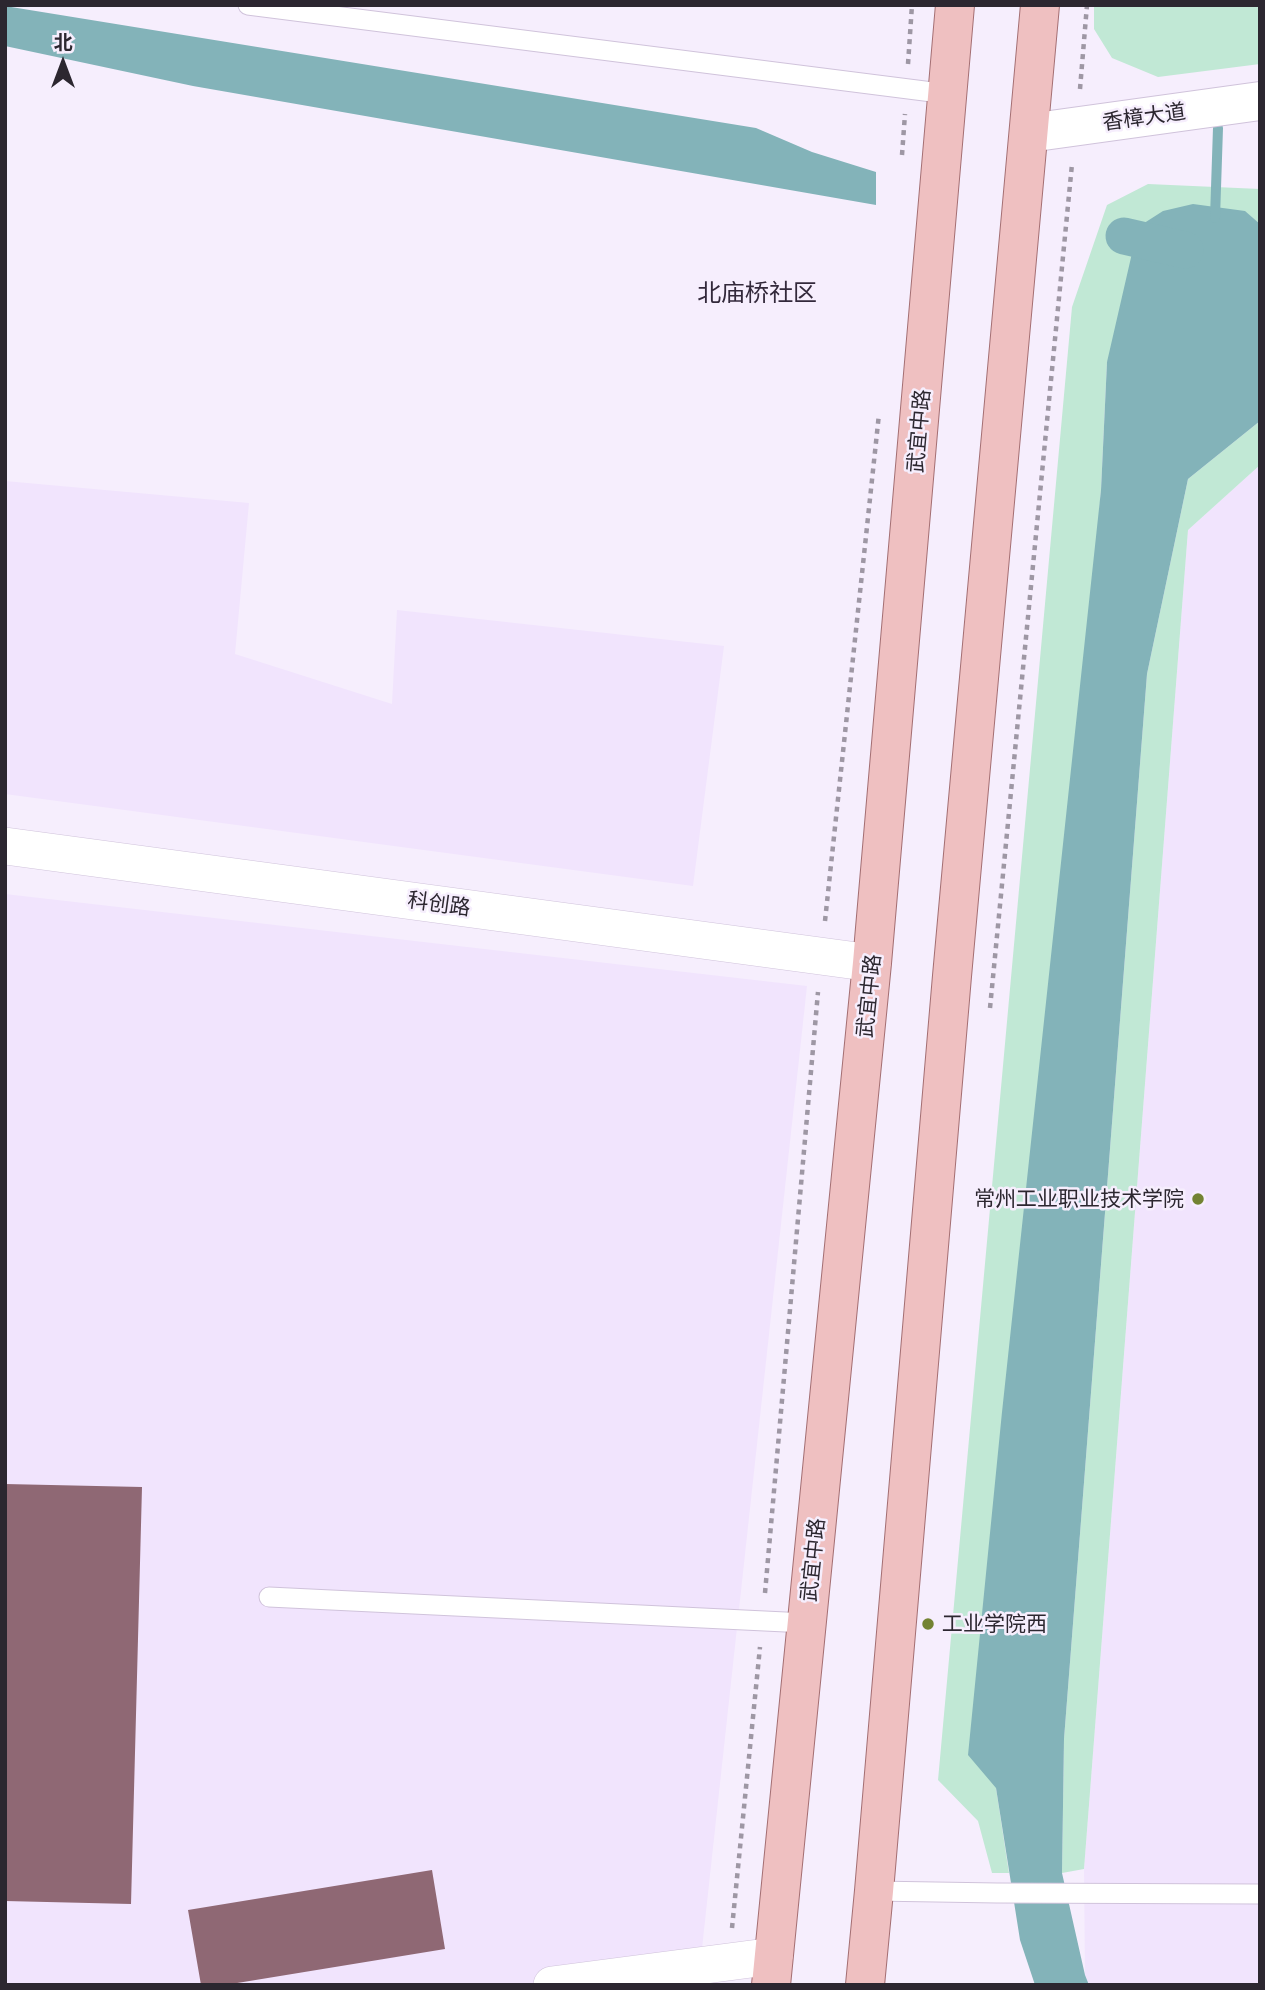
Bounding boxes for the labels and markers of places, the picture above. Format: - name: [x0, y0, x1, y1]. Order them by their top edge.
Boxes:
- place label: 常州工业职业技术学院: [974, 1186, 1184, 1212]
- marker: 常州工业职业技术学院: [1190, 1191, 1206, 1207]
- place label: 工业学院西: [942, 1611, 1047, 1637]
- marker: 工业学院西: [920, 1616, 936, 1632]

